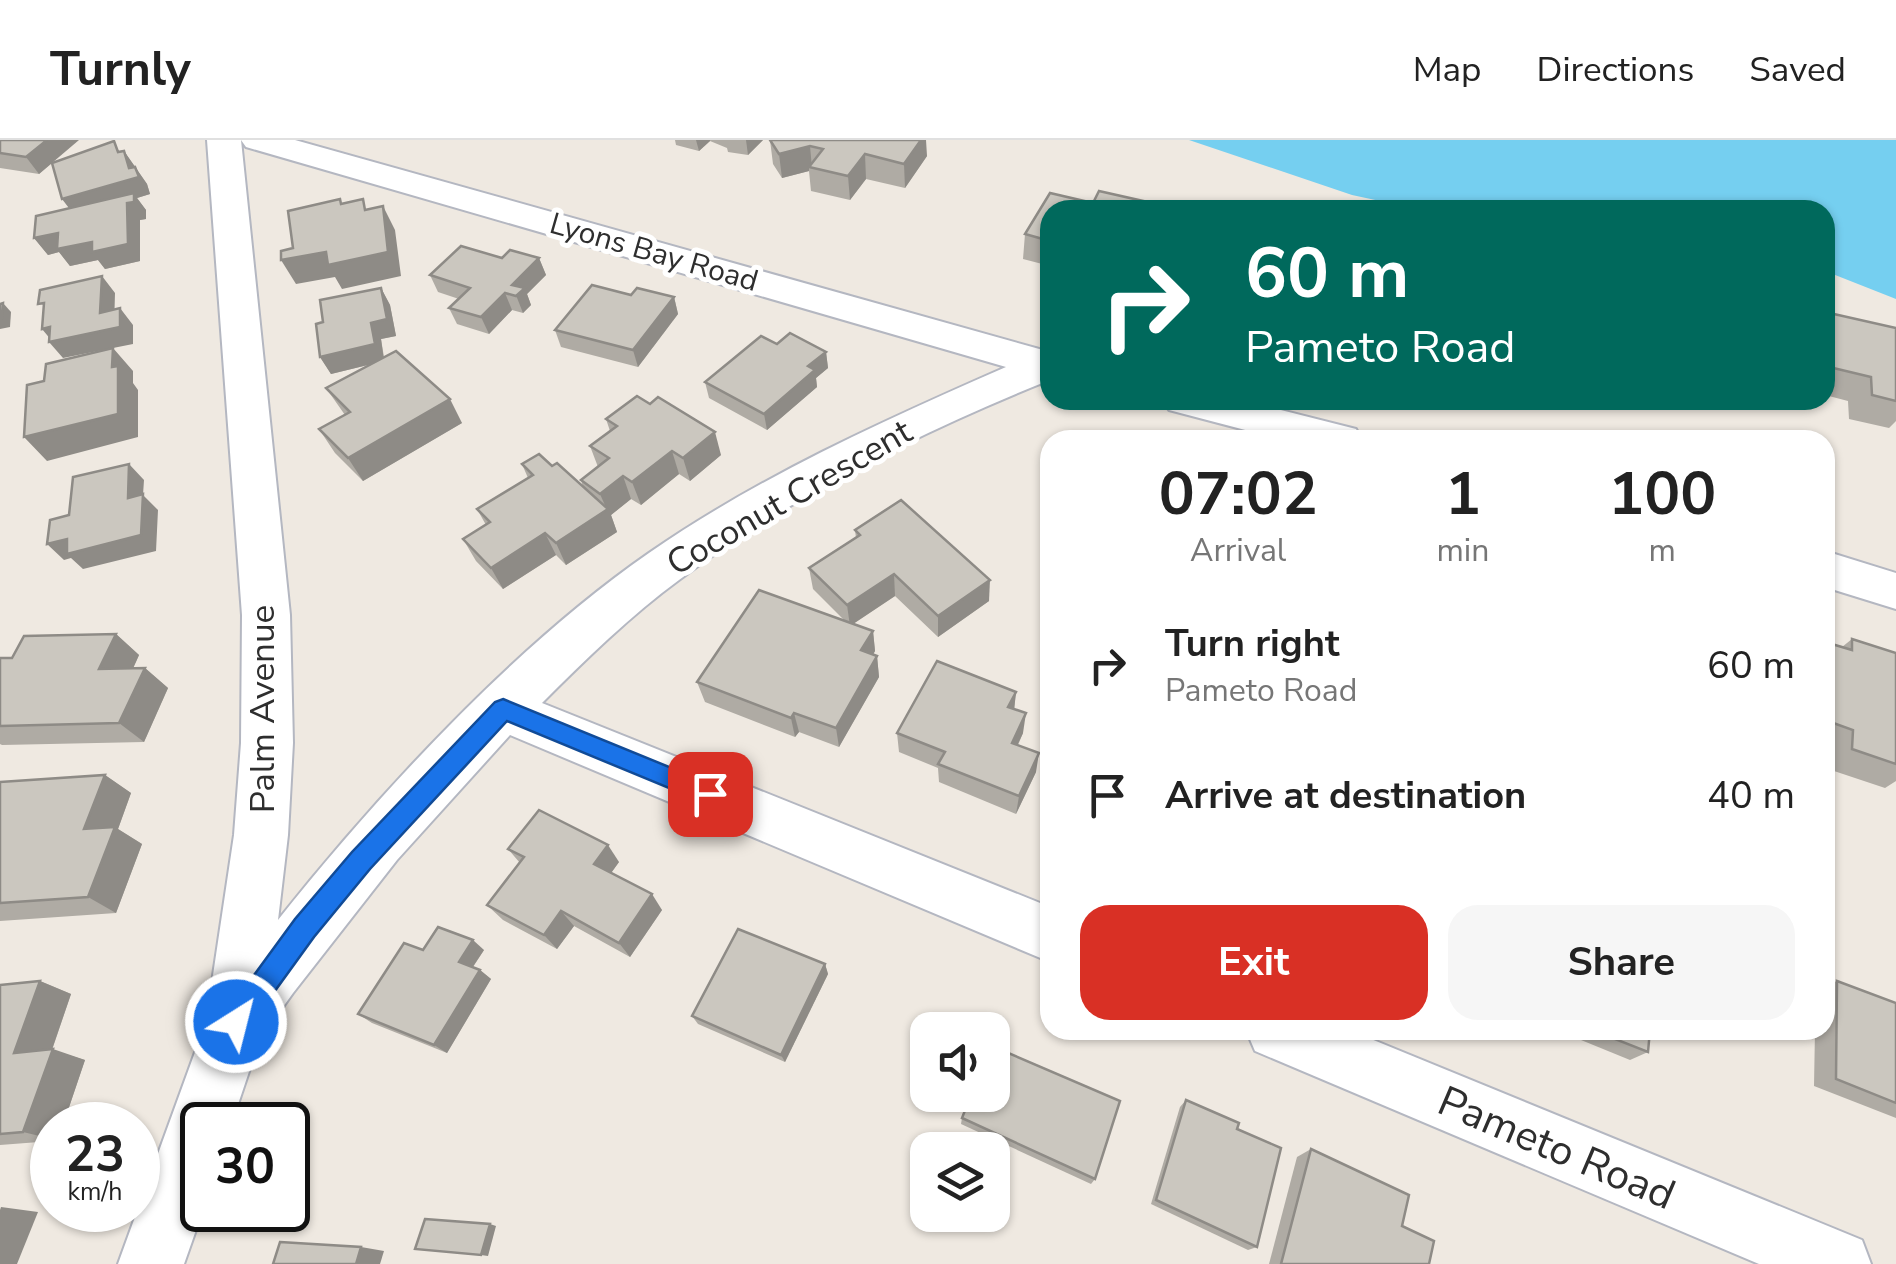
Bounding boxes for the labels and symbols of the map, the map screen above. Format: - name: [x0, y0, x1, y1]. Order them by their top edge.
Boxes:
- street label: Lyons Bay Road: [545, 203, 763, 302]
- street label: Coconut Crescent: [658, 408, 921, 587]
- street label: Palm Avenue: [239, 605, 286, 813]
- pin: [668, 752, 753, 837]
- position arrow: [184, 970, 288, 1074]
- street label: Pameto Road: [1429, 1073, 1684, 1224]
- speed limit sign: 30: [180, 1102, 310, 1232]

